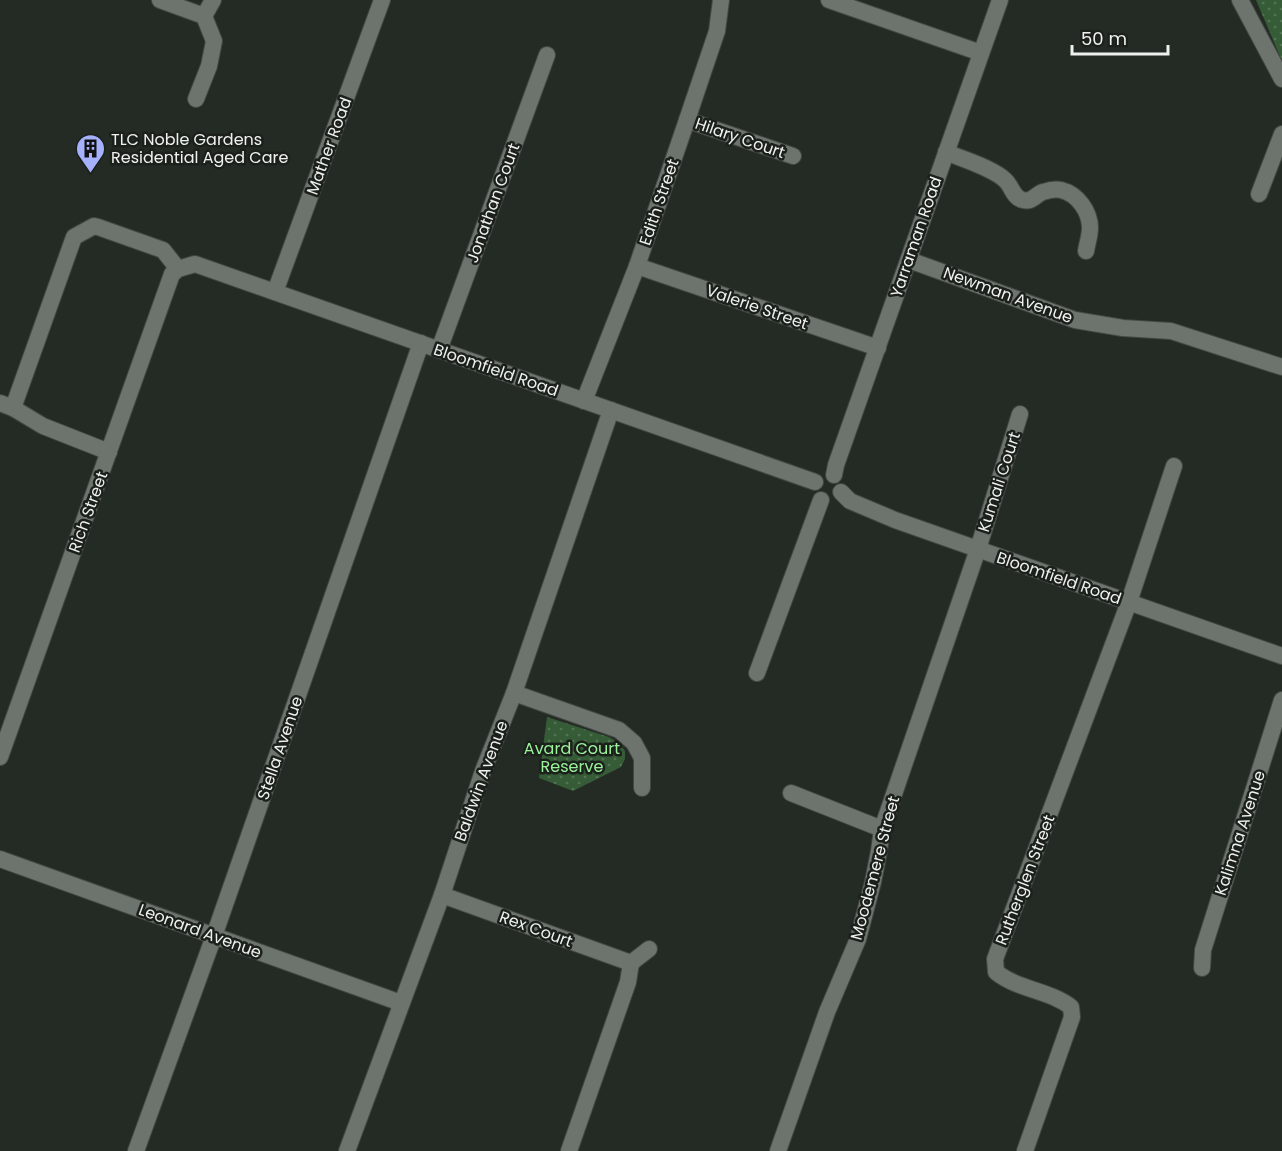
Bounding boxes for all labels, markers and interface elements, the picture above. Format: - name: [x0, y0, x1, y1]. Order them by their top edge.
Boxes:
- scale bar: [1072, 18, 1168, 56]
- text: 50 m: [1081, 26, 1127, 51]
- street label: Mather Road: [301, 94, 357, 198]
- street label: Hilary Court: [692, 112, 788, 164]
- place label: TLC Noble Gardens Residential Aged Care: [111, 128, 288, 169]
- building icon: TLC Noble Gardens Residential Aged Care: [74, 132, 106, 174]
- street label: Jonathan Court: [461, 140, 525, 266]
- street label: Edith Street: [633, 155, 685, 248]
- street label: Yarraman Road: [885, 174, 947, 300]
- street label: Newman Avenue: [940, 261, 1076, 329]
- street label: Valerie Street: [703, 279, 811, 335]
- street label: Bloomfield Road: [431, 338, 561, 402]
- street label: Kumali Court: [972, 429, 1026, 535]
- street label: Rich Street: [63, 468, 113, 556]
- street label: Bloomfield Road: [994, 546, 1124, 610]
- street label: Stella Avenue: [252, 693, 309, 803]
- street label: Baldwin Avenue: [448, 717, 514, 845]
- park label: Avard Court Reserve: [524, 737, 620, 778]
- street label: Kalimna Avenue: [1209, 767, 1271, 898]
- street label: Moodemere Street: [845, 793, 905, 943]
- street label: Rutherglen Street: [990, 811, 1061, 949]
- street label: Leonard Avenue: [135, 898, 265, 964]
- street label: Rex Court: [496, 905, 576, 953]

